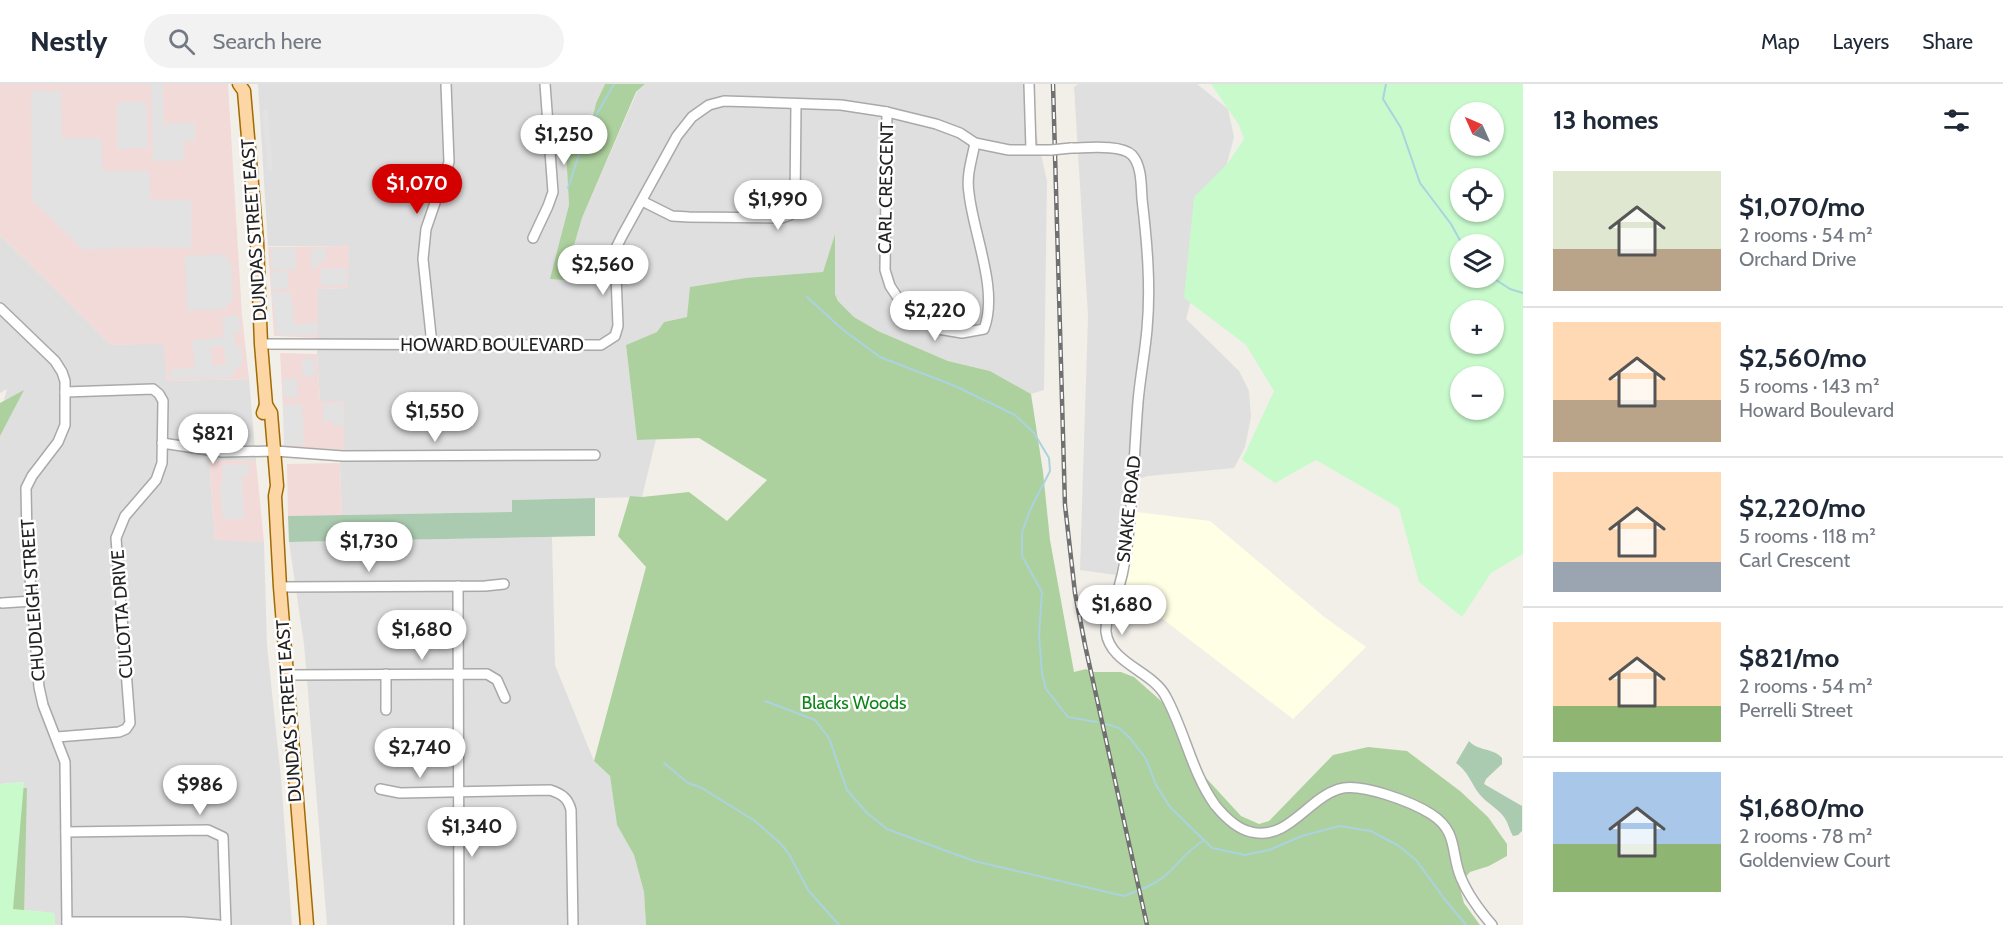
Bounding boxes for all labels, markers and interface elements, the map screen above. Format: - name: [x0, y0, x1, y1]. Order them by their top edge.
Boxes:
- search box: [144, 14, 564, 68]
- text: Nestly: [30, 24, 108, 58]
- icon: search: [165, 25, 198, 58]
- text: Search here: [213, 28, 322, 55]
- text: Map: [1761, 29, 1800, 54]
- text: Layers: [1833, 29, 1889, 54]
- text: Share: [1922, 29, 1973, 54]
- north arrow: [1450, 102, 1504, 156]
- map controls: [1450, 102, 1504, 420]
- text: 13 homes: [1553, 104, 1659, 136]
- icon: filters: [1940, 104, 1973, 137]
- pin: $1,250: [515, 115, 613, 166]
- street label: CARL CRESCENT: [874, 121, 898, 254]
- text: $1,250: [534, 122, 594, 146]
- street label: DUNDAS STREET EAST: [237, 138, 271, 322]
- pin: $1,070: [368, 164, 466, 215]
- button: locate: [1450, 168, 1504, 222]
- text: $1,070: [386, 171, 448, 195]
- pin: $1,990: [729, 180, 827, 231]
- text: $1,990: [748, 187, 808, 211]
- text: $1,070/mo: [1739, 191, 1865, 223]
- icon: home: [1601, 195, 1673, 267]
- text: 2 rooms · 54 m²: [1739, 223, 1873, 247]
- button: layers: [1450, 234, 1504, 288]
- pin: $2,560: [554, 245, 652, 296]
- text: Orchard Drive: [1739, 247, 1856, 271]
- text: $2,560: [572, 252, 634, 276]
- pin: $2,220: [886, 291, 984, 342]
- text: $2,220: [904, 298, 966, 322]
- button: +: [1450, 300, 1504, 354]
- street label: HOWARD BOULEVARD: [400, 334, 584, 356]
- text: $2,560/mo: [1739, 342, 1867, 374]
- icon: home: [1601, 346, 1673, 418]
- button: −: [1450, 366, 1504, 420]
- text: 5 rooms · 143 m²: [1739, 374, 1880, 398]
- pin: $1,550: [386, 392, 484, 443]
- text: Howard Boulevard: [1739, 398, 1894, 422]
- text: $1,550: [405, 399, 465, 423]
- pin: $821: [177, 414, 249, 465]
- text: $821: [192, 421, 234, 445]
- street label: SNAKE ROAD: [1112, 455, 1146, 563]
- text: $2,220/mo: [1739, 492, 1865, 524]
- icon: home: [1601, 496, 1673, 568]
- street label: CHUDLEIGH STREET: [16, 518, 50, 682]
- pin: $1,730: [320, 522, 418, 573]
- text: 5 rooms · 118 m²: [1739, 524, 1876, 548]
- text: $1,730: [340, 529, 398, 553]
- text: Carl Crescent: [1739, 548, 1850, 572]
- street label: CULOTTA DRIVE: [107, 549, 137, 679]
- pin: $1,680: [1073, 585, 1171, 636]
- text: $1,680: [1091, 592, 1153, 616]
- pin: $1,680: [373, 610, 471, 661]
- text: $1,680: [391, 617, 453, 641]
- street label: DUNDAS STREET EAST: [272, 619, 306, 803]
- text: $821/mo: [1739, 642, 1839, 674]
- icon: home: [1601, 646, 1673, 718]
- text: 2 rooms · 54 m²: [1739, 674, 1873, 698]
- park label: Blacks Woods: [802, 692, 906, 714]
- text: Perrelli Street: [1739, 698, 1853, 722]
- pin: $2,740: [371, 728, 469, 779]
- text: $2,740: [389, 735, 451, 759]
- pin: $986: [164, 765, 236, 816]
- text: $986: [177, 772, 223, 796]
- text: $1,680/mo: [1739, 792, 1864, 824]
- icon: home: [1601, 796, 1673, 868]
- pin: $1,340: [423, 807, 521, 858]
- text: $1,340: [442, 814, 502, 838]
- text: 2 rooms · 78 m²: [1739, 824, 1872, 848]
- text: Goldenview Court: [1739, 848, 1890, 872]

